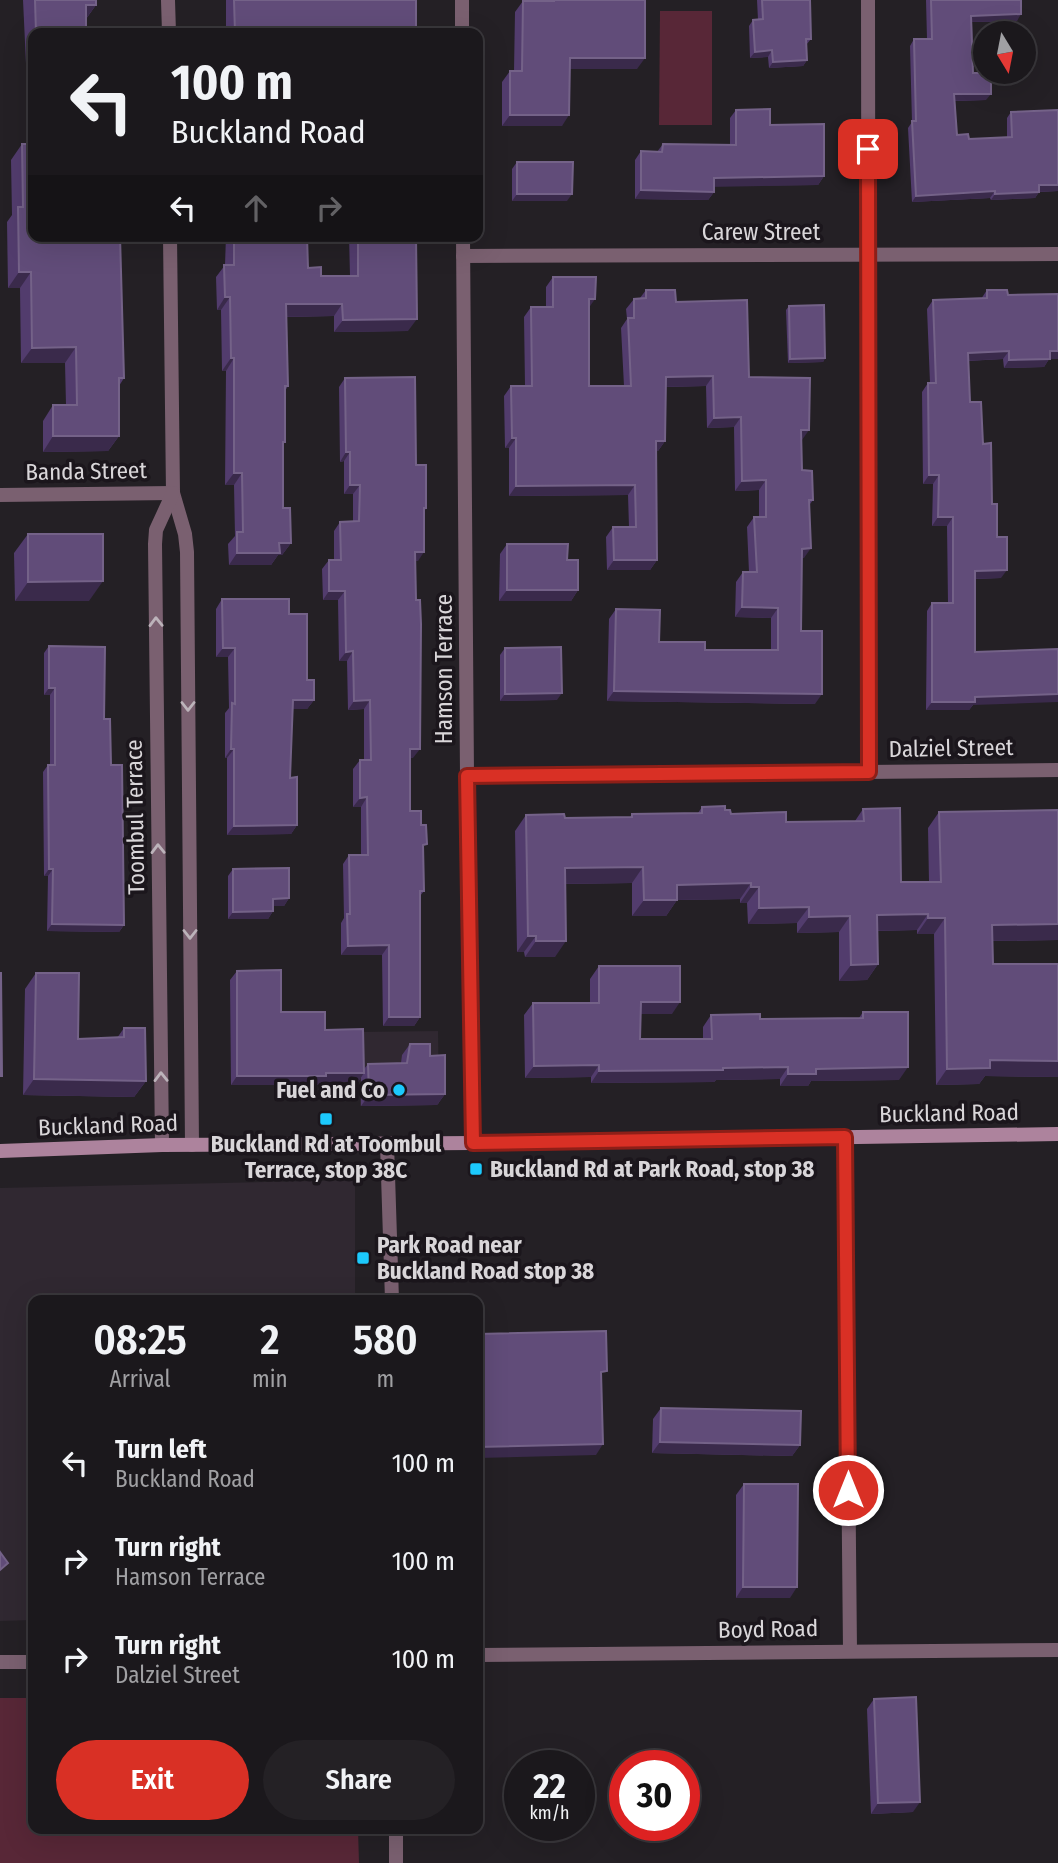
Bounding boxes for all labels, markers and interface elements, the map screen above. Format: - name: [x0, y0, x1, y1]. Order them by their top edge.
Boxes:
- north arrow: [973, 21, 1036, 84]
- map controls: [973, 21, 1036, 84]
- text: 100 m: [171, 53, 293, 112]
- icon: left: [56, 56, 147, 147]
- text: Buckland Road: [171, 113, 366, 151]
- pin: [838, 119, 898, 179]
- icon: arrive: [849, 130, 887, 168]
- icon: left: [164, 189, 202, 227]
- icon: ahead: [237, 189, 275, 227]
- icon: right: [310, 189, 348, 227]
- street label: Carew Street: [702, 218, 821, 246]
- street label: Banda Street: [25, 456, 147, 486]
- street label: Hamson Terrace: [430, 594, 458, 744]
- one-way arrow: [148, 616, 164, 627]
- one-way arrow: [180, 702, 196, 712]
- street label: Dalziel Street: [888, 733, 1014, 763]
- street label: Toombul Terrace: [120, 739, 150, 895]
- one-way arrow: [150, 844, 166, 854]
- one-way arrow: [182, 929, 198, 940]
- one-way arrow: [153, 1071, 169, 1082]
- place label: Fuel and Co: [276, 1076, 385, 1104]
- marker: Fuel and Co: [391, 1082, 407, 1098]
- street label: Buckland Road: [879, 1098, 1019, 1128]
- street label: Buckland Road: [38, 1109, 178, 1141]
- marker: Buckland Rd at Toombul Terrace, stop 38C: [318, 1111, 334, 1127]
- place label: Buckland Rd at Toombul Terrace, stop 38C: [211, 1130, 442, 1184]
- place label: Buckland Rd at Park Road, stop 38: [490, 1155, 814, 1183]
- marker: Buckland Rd at Park Road, stop 38: [468, 1161, 484, 1177]
- place label: Park Road near Buckland Road stop 38: [377, 1231, 594, 1285]
- marker: Park Road near Buckland Road stop 38: [355, 1250, 371, 1266]
- text: 08:25: [93, 1315, 187, 1365]
- text: 2: [260, 1315, 280, 1365]
- text: 580: [353, 1315, 418, 1365]
- text: Arrival: [110, 1365, 171, 1393]
- text: min: [252, 1365, 288, 1393]
- text: m: [376, 1365, 394, 1393]
- text: Turn left: [115, 1434, 207, 1465]
- icon: left: [56, 1444, 94, 1482]
- text: 100 m: [392, 1448, 455, 1479]
- position arrow: [811, 1453, 885, 1527]
- text: Buckland Road: [115, 1465, 255, 1493]
- text: Turn right: [115, 1532, 221, 1563]
- icon: right: [56, 1542, 94, 1580]
- text: 100 m: [392, 1546, 455, 1577]
- text: Hamson Terrace: [115, 1563, 265, 1591]
- street label: Boyd Road: [718, 1614, 818, 1644]
- text: Turn right: [115, 1630, 221, 1661]
- icon: right: [56, 1640, 94, 1678]
- text: 100 m: [392, 1644, 455, 1675]
- text: Dalziel Street: [115, 1661, 240, 1689]
- button: Exit: [56, 1740, 249, 1820]
- button: Share: [263, 1740, 455, 1820]
- speed limit sign: 30: [609, 1750, 700, 1841]
- text: 22: [533, 1765, 566, 1807]
- text: km/h: [529, 1802, 570, 1824]

